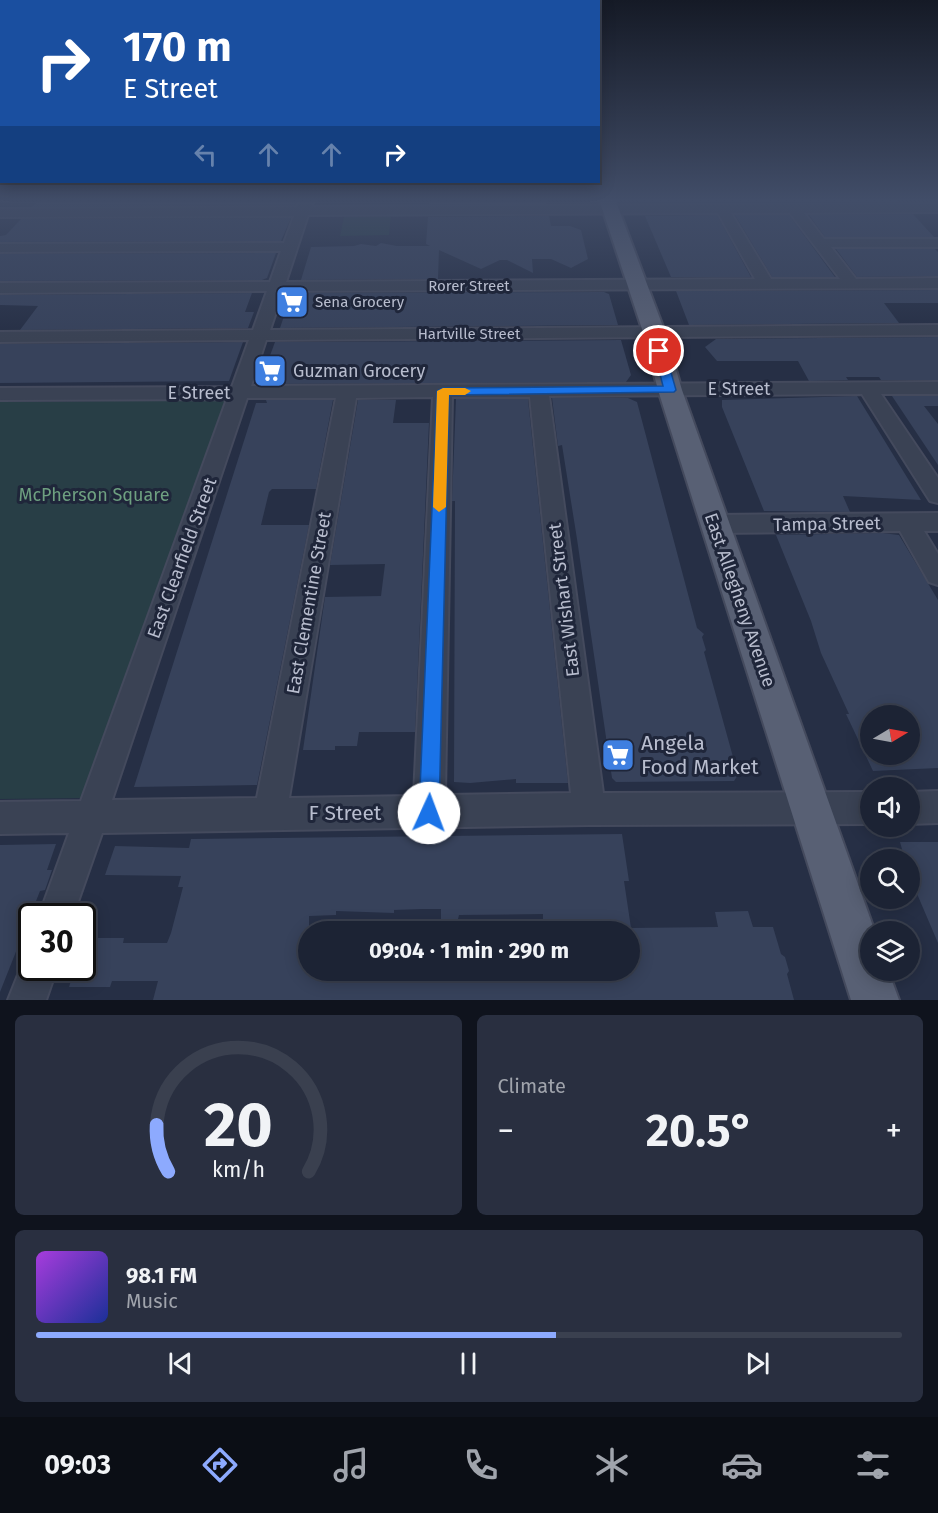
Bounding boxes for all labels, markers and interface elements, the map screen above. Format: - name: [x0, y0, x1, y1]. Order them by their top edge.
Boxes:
- text: 170 m: [123, 22, 232, 72]
- icon: right: [24, 24, 102, 102]
- text: E Street: [123, 73, 218, 105]
- icon: left: [189, 138, 222, 171]
- icon: ahead: [252, 138, 285, 171]
- icon: ahead: [315, 138, 348, 171]
- icon: right: [378, 138, 411, 171]
- street label: Rorer Street: [428, 277, 510, 295]
- supermarket icon: Sena Grocery: [274, 284, 310, 320]
- place label: Sena Grocery: [315, 293, 405, 311]
- street label: Hartville Street: [418, 325, 521, 343]
- pin: [633, 325, 684, 376]
- icon: arrive: [642, 334, 675, 367]
- supermarket icon: Guzman Grocery: [252, 353, 288, 389]
- place label: Guzman Grocery: [293, 360, 426, 382]
- street label: E Street: [707, 378, 771, 400]
- street label: E Street: [167, 382, 231, 404]
- street label: East Clearfield Street: [143, 474, 222, 642]
- park label: McPherson Square: [18, 484, 170, 506]
- street label: East Clementine Street: [282, 510, 336, 696]
- street label: East Allegheny Avenue: [700, 510, 780, 690]
- street label: Tampa Street: [773, 512, 881, 536]
- street label: East Wishart Street: [544, 522, 584, 678]
- north arrow: [860, 705, 920, 765]
- map controls: [860, 705, 920, 981]
- place label: Angela Food Market: [641, 730, 759, 780]
- supermarket icon: Angela Food Market: [600, 737, 636, 773]
- button: sound: [860, 777, 920, 837]
- position arrow: [397, 781, 461, 845]
- street label: F Street: [309, 800, 382, 826]
- button: search: [860, 849, 920, 909]
- speed limit sign: 30: [18, 903, 96, 981]
- button: layers: [860, 921, 920, 981]
- text: 09:04 · 1 min · 290 m: [369, 937, 569, 964]
- text: Climate: [498, 1074, 566, 1098]
- text: 20: [204, 1088, 273, 1163]
- text: 20.5°: [646, 1104, 754, 1158]
- text: −: [498, 1111, 514, 1151]
- text: +: [886, 1111, 902, 1151]
- text: km/h: [212, 1157, 265, 1183]
- text: 98.1 FM: [126, 1262, 197, 1289]
- text: Music: [126, 1289, 178, 1313]
- icon: previous: [164, 1347, 197, 1380]
- icon: pause: [452, 1347, 485, 1380]
- icon: next: [741, 1347, 774, 1380]
- icon: directions: [199, 1444, 241, 1486]
- icon: music: [330, 1444, 372, 1486]
- icon: phone: [460, 1444, 502, 1486]
- icon: climate: [591, 1444, 633, 1486]
- icon: car: [721, 1444, 763, 1486]
- icon: filters: [852, 1444, 894, 1486]
- text: 09:03: [44, 1449, 111, 1481]

